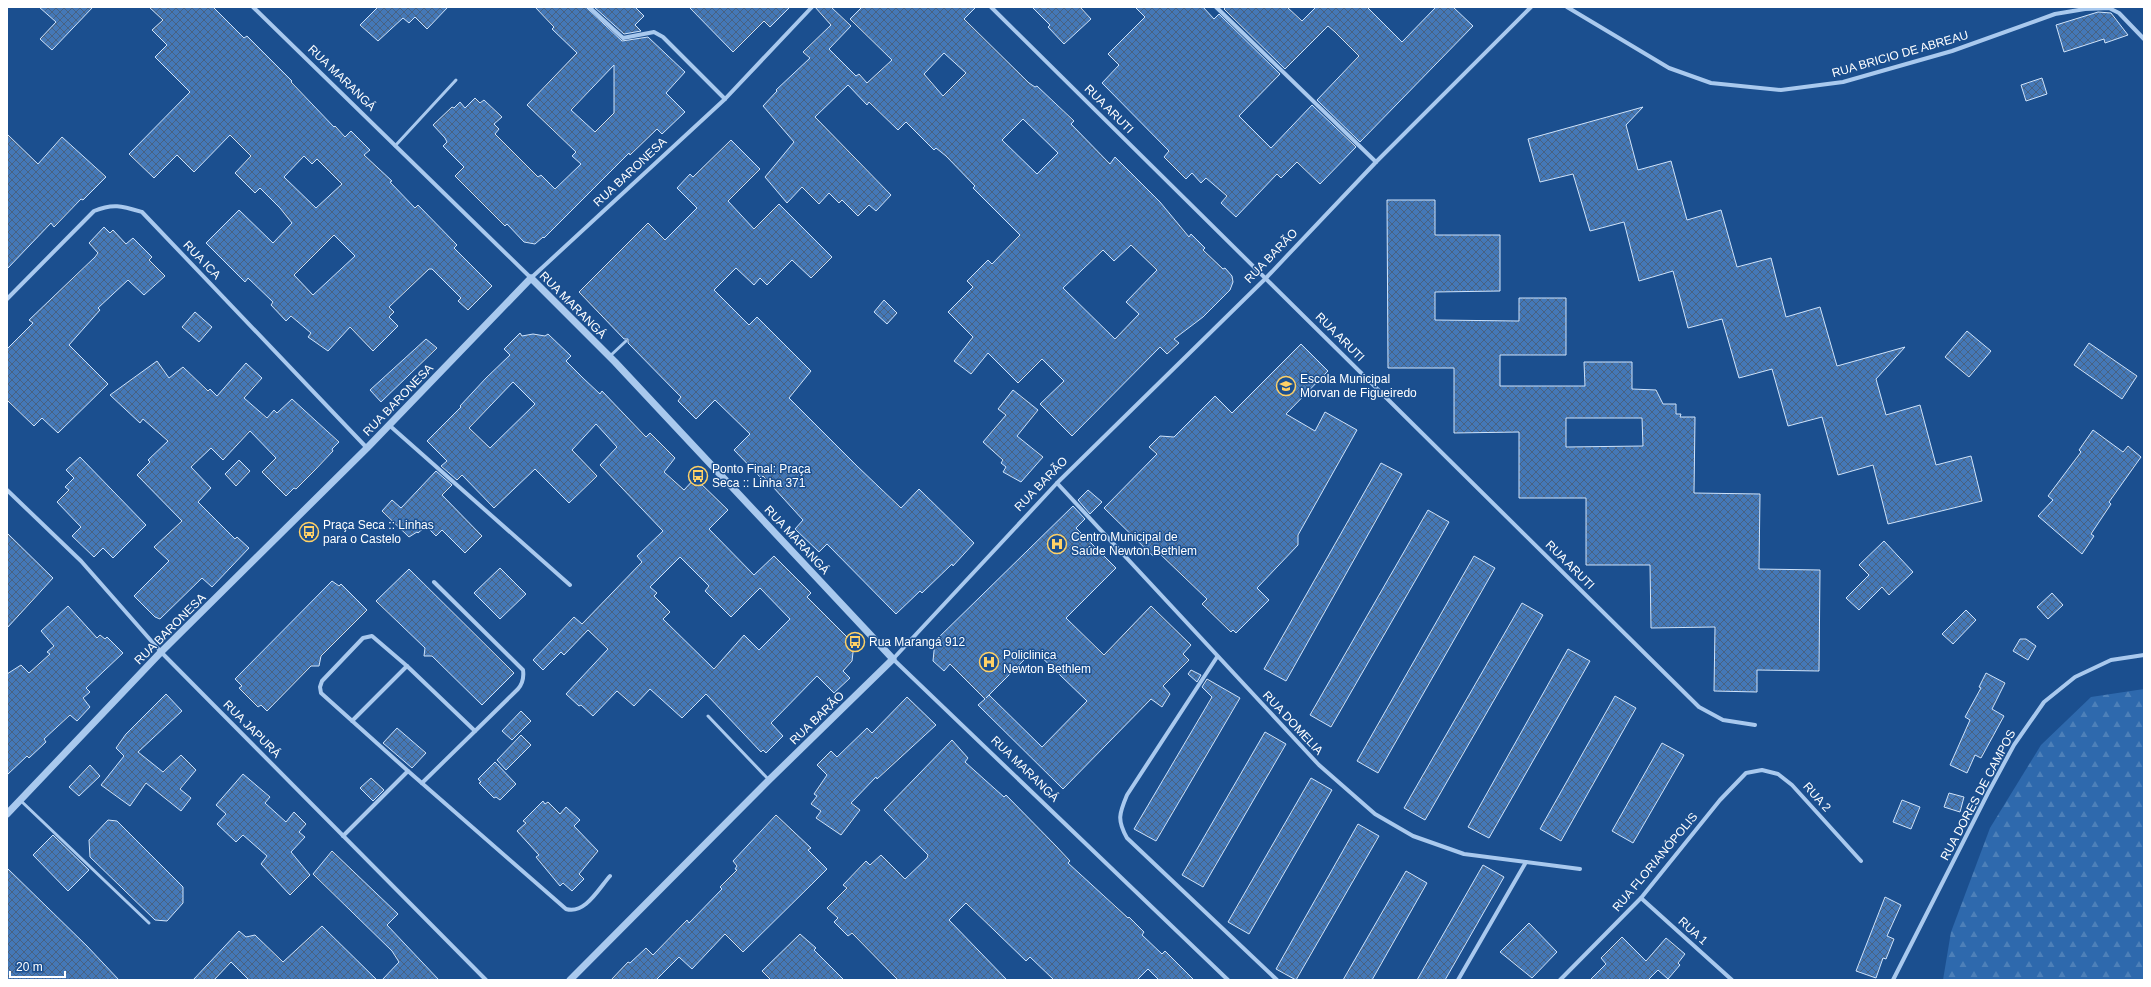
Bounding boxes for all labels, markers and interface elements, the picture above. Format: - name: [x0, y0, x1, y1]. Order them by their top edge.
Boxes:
- street label: RUA BRICIO DE ABREAU: [1830, 28, 1970, 80]
- street label: RUA MARANGÁ: [305, 41, 379, 114]
- street label: RUA ARUTI: [1082, 82, 1136, 136]
- street label: RUA BARONESA: [591, 135, 669, 209]
- street label: RUA BARÃO: [1242, 226, 1300, 286]
- street label: RUA ICA: [180, 238, 224, 282]
- street label: RUA MARANGÁ: [537, 268, 610, 341]
- street label: RUA ARUTI: [1313, 310, 1367, 364]
- street label: RUA BARONESA: [360, 361, 436, 439]
- place label: Escola Municipal Morvan de Figueiredo: [1300, 372, 1417, 400]
- school or university icon: Escola Municipal Morvan de Figueiredo: [1275, 375, 1297, 397]
- street label: RUA BARÃO: [1012, 454, 1070, 514]
- place label: Ponto Final: Praça Seca :: Linha 371: [712, 462, 811, 490]
- bus stop icon: Ponto Final: Praça Seca :: Linha 371: [687, 465, 709, 487]
- street label: RUA MARANGÁ: [762, 502, 833, 577]
- place label: Praça Seca :: Linhas para o Castelo: [323, 518, 434, 546]
- bus stop icon: Praça Seca :: Linhas para o Castelo: [298, 521, 320, 543]
- place label: Centro Municipal de Saúde Newton Bethlem: [1071, 530, 1197, 558]
- hospital icon: Centro Municipal de Saúde Newton Bethlem: [1046, 533, 1068, 555]
- street label: RUA ARUTI: [1543, 538, 1597, 592]
- street label: RUA BARONESA: [132, 591, 208, 667]
- bus stop icon: Rua Marangá 912: [844, 631, 866, 653]
- place label: Rua Marangá 912: [869, 635, 965, 649]
- place label: Policlinica Newton Bethlem: [1003, 648, 1091, 676]
- hospital icon: Policlinica Newton Bethlem: [978, 651, 1000, 673]
- street label: RUA DOMELIA: [1260, 688, 1326, 758]
- street label: RUA BARÃO: [787, 689, 847, 747]
- street label: RUA JAPURÁ: [220, 697, 284, 761]
- street label: RUA DORES DE CAMPOS: [1938, 727, 2018, 863]
- street label: RUA MARANGÁ: [988, 732, 1062, 805]
- street label: RUA 2: [1800, 779, 1834, 815]
- street label: RUA FLORIANÓPOLIS: [1609, 809, 1700, 914]
- street label: RUA 1: [1675, 914, 1711, 948]
- scale bar: [10, 953, 65, 979]
- text: 20 m: [16, 960, 43, 974]

